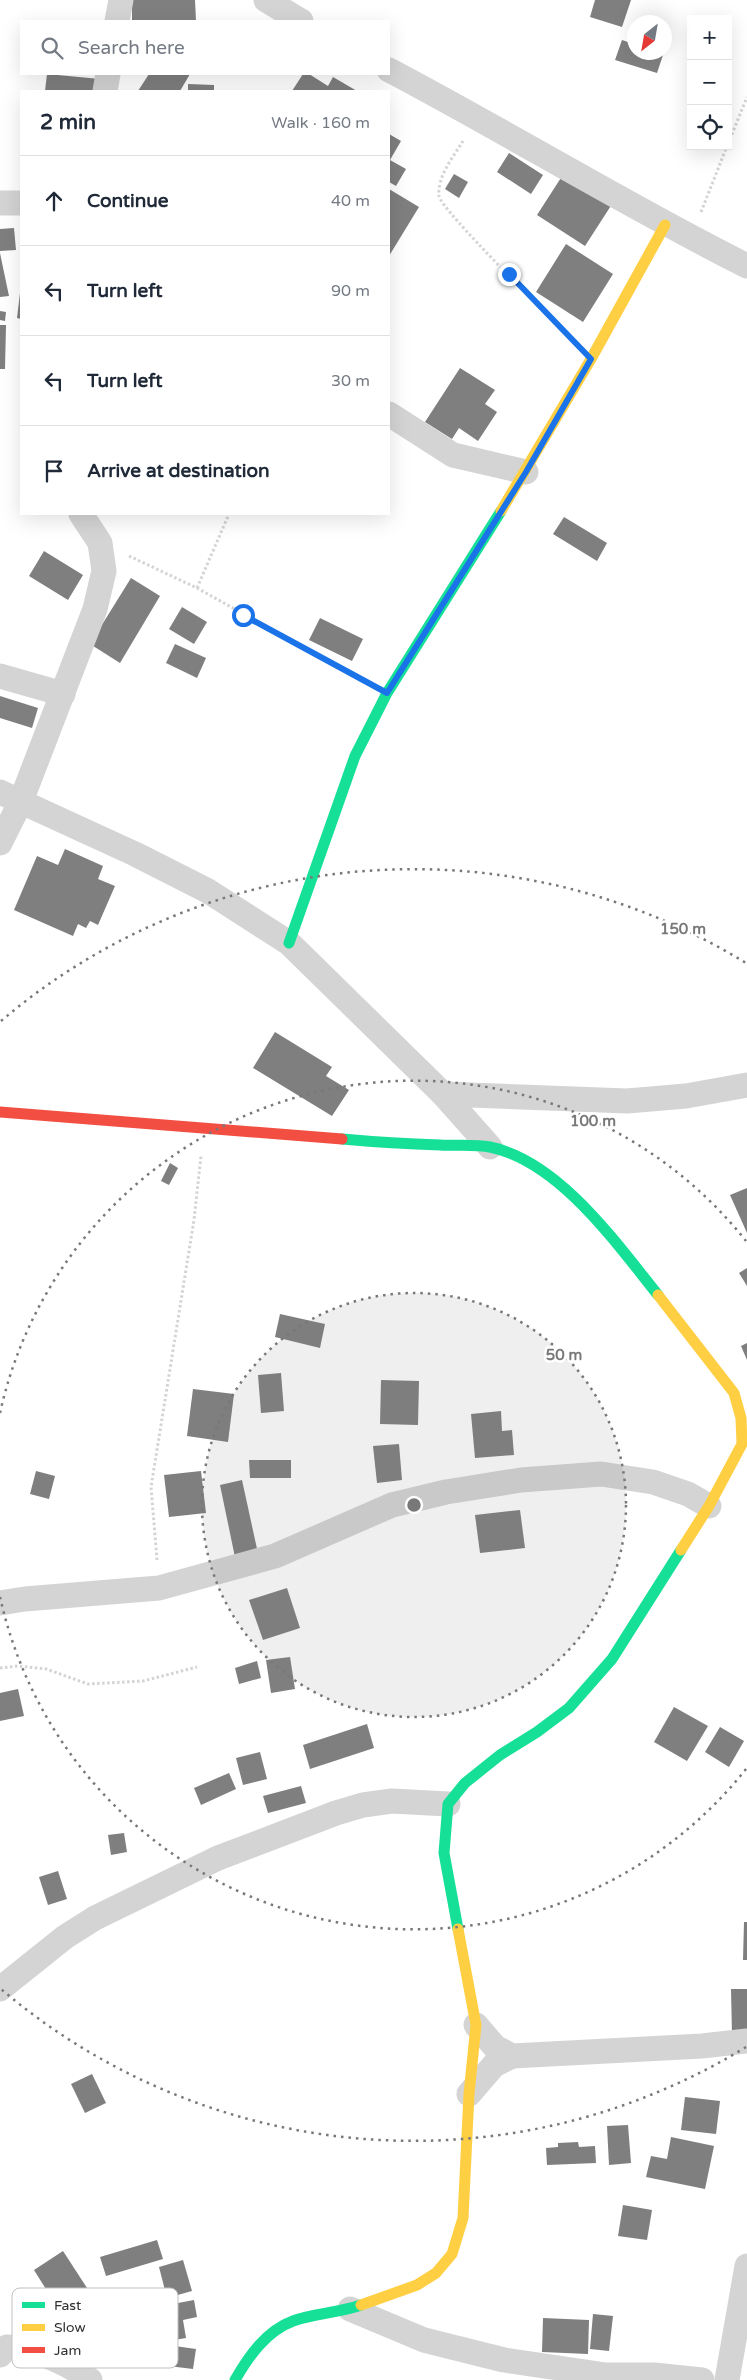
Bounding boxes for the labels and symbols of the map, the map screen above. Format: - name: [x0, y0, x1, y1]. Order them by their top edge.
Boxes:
- north arrow: [627, 15, 672, 60]
- route end: [498, 263, 521, 286]
- route start: [232, 604, 255, 627]
- text: 150 m: [660, 920, 706, 938]
- text: 100 m: [570, 1112, 616, 1130]
- text: 50 m: [546, 1346, 582, 1364]
- centre of rings: [405, 1496, 423, 1514]
- legend: [12, 2288, 178, 2368]
- text: Fast: [54, 2297, 82, 2314]
- text: Slow: [54, 2319, 86, 2336]
- text: Jam: [54, 2342, 81, 2359]

